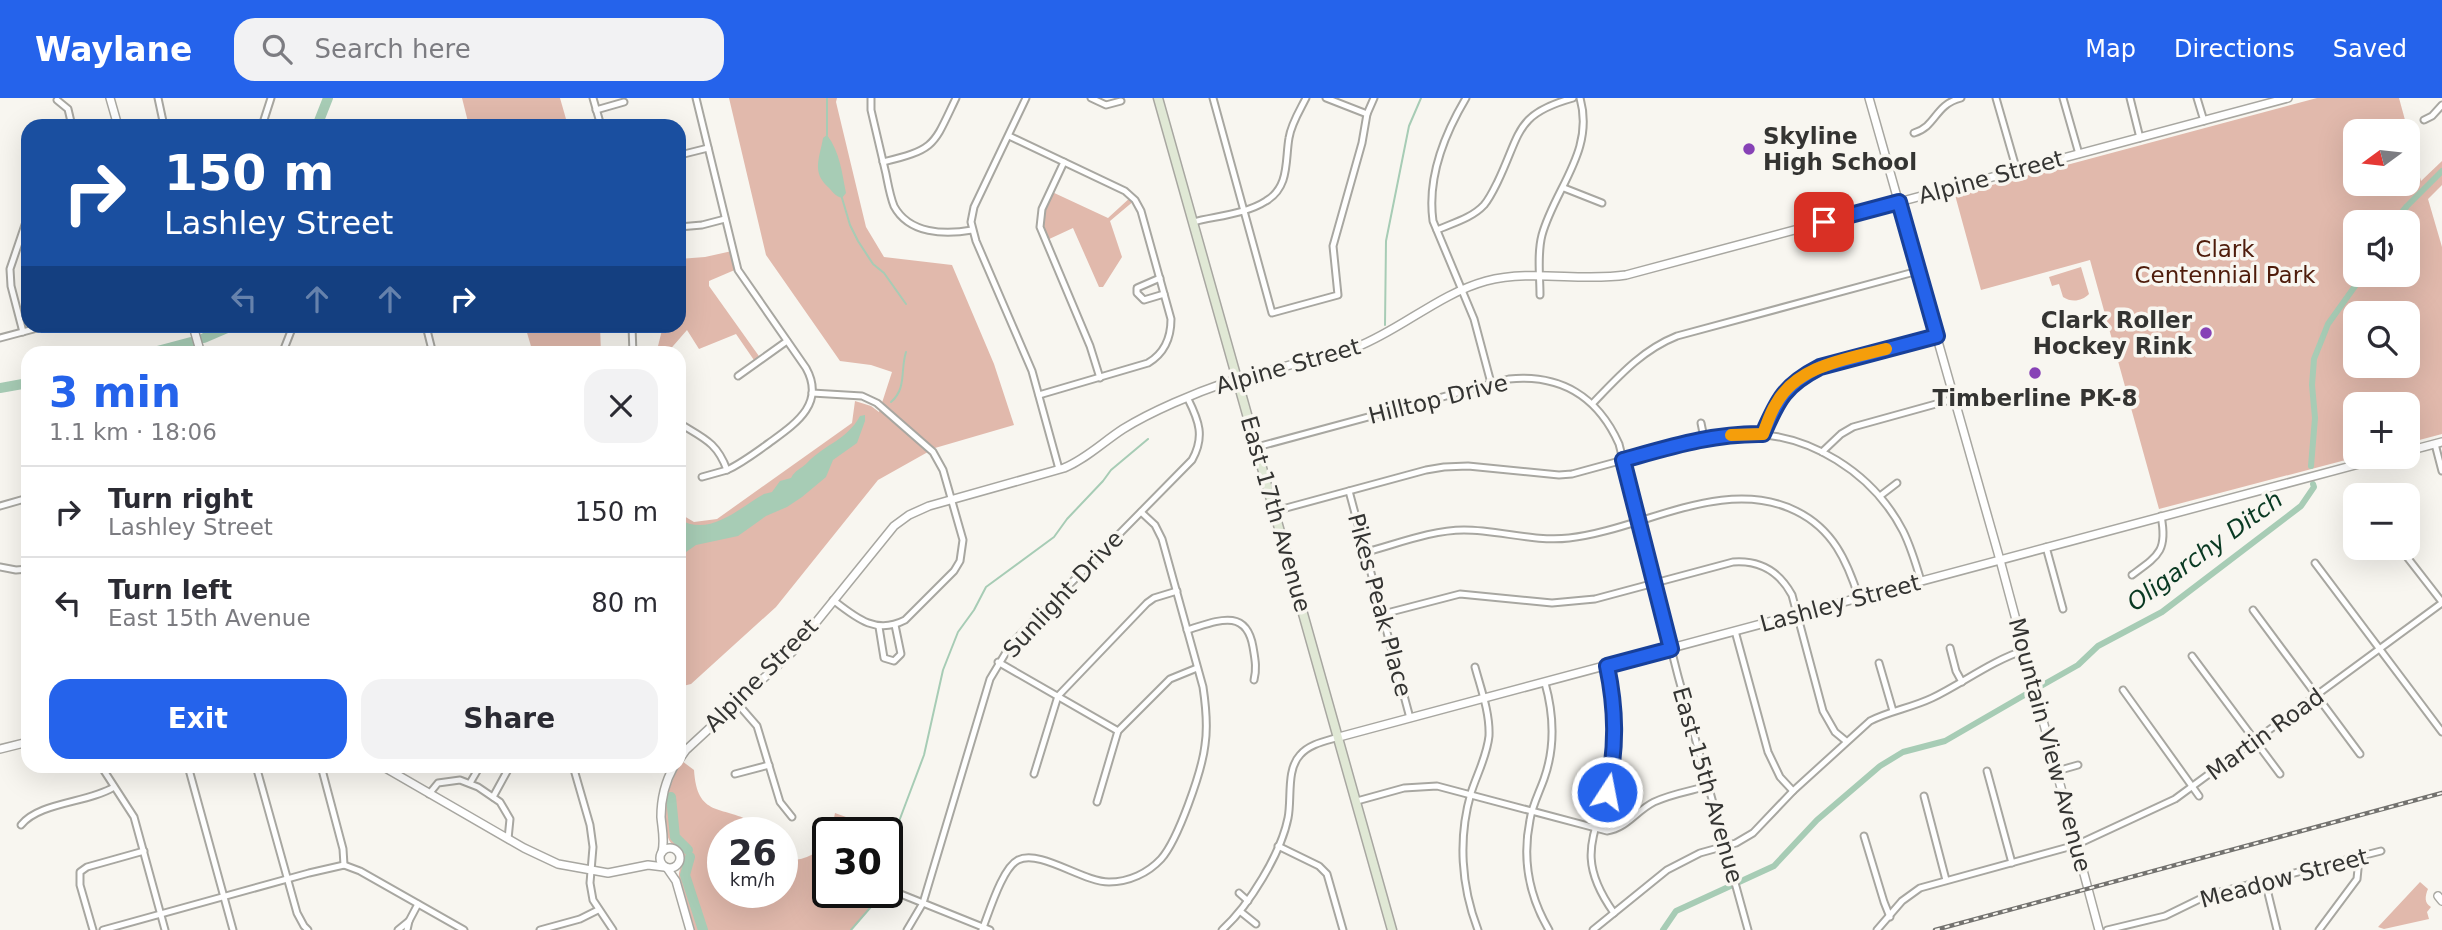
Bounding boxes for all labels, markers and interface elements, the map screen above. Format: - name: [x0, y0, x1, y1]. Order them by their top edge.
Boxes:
- search box: [234, 18, 724, 81]
- text: Waylane: [35, 30, 192, 69]
- icon: search: [258, 30, 296, 68]
- text: Search here: [314, 34, 471, 64]
- text: Map: [2085, 35, 2136, 63]
- text: Directions: [2174, 35, 2295, 63]
- text: Saved: [2333, 35, 2407, 63]
- north arrow: [2343, 119, 2420, 196]
- map controls: [2343, 119, 2420, 560]
- place label: Skyline High School: [1763, 123, 1917, 175]
- marker: Skyline High School: [1741, 141, 1757, 157]
- text: 150 m: [164, 145, 334, 202]
- street label: Alpine Street: [1916, 145, 2066, 209]
- icon: right: [49, 147, 140, 238]
- pin: [1794, 192, 1854, 252]
- icon: arrive: [1805, 203, 1843, 241]
- text: Lashley Street: [164, 204, 393, 242]
- button: sound: [2343, 210, 2420, 287]
- park label: Clark Centennial Park: [2134, 236, 2316, 288]
- icon: left: [225, 280, 263, 318]
- icon: ahead: [298, 280, 336, 318]
- icon: ahead: [371, 280, 409, 318]
- icon: right: [444, 280, 482, 318]
- button: search: [2343, 301, 2420, 378]
- place label: Clark Roller Hockey Rink: [2033, 307, 2193, 359]
- marker: Clark Roller Hockey Rink: [2198, 325, 2214, 341]
- street label: Alpine Street: [1213, 333, 1363, 399]
- marker: Timberline PK-8: [2027, 365, 2043, 381]
- text: 3 min: [49, 368, 181, 417]
- button: close: [584, 369, 658, 443]
- street label: Hilltop Drive: [1366, 369, 1510, 429]
- place label: Timberline PK-8: [1933, 385, 2137, 411]
- button: +: [2343, 392, 2420, 469]
- street label: East 17th Avenue: [1236, 413, 1316, 615]
- text: 1.1 km · 18:06: [49, 419, 217, 445]
- button: −: [2343, 483, 2420, 560]
- text: Turn right: [108, 484, 253, 514]
- water label: Oligarchy Ditch: [2122, 485, 2288, 617]
- icon: right: [49, 493, 87, 531]
- text: 150 m: [575, 497, 658, 527]
- street label: Pikes Peak Place: [1343, 510, 1417, 700]
- text: Lashley Street: [108, 514, 273, 540]
- street label: Sunlight Drive: [998, 525, 1128, 663]
- street label: Lashley Street: [1757, 569, 1923, 637]
- text: Turn left: [108, 575, 232, 605]
- icon: left: [49, 584, 87, 622]
- text: 80 m: [591, 588, 658, 618]
- text: East 15th Avenue: [108, 605, 311, 631]
- street label: Alpine Street: [699, 613, 823, 737]
- street label: Mountain View Avenue: [2004, 615, 2096, 875]
- button: Exit: [49, 679, 347, 759]
- button: Share: [361, 679, 658, 759]
- street label: Martin Road: [2201, 683, 2329, 785]
- street label: East 15th Avenue: [1668, 684, 1748, 886]
- position arrow: [1570, 755, 1644, 829]
- speed limit sign: 30: [812, 817, 903, 908]
- text: 26: [728, 833, 777, 873]
- street label: Meadow Street: [2197, 843, 2371, 913]
- text: km/h: [730, 869, 775, 890]

